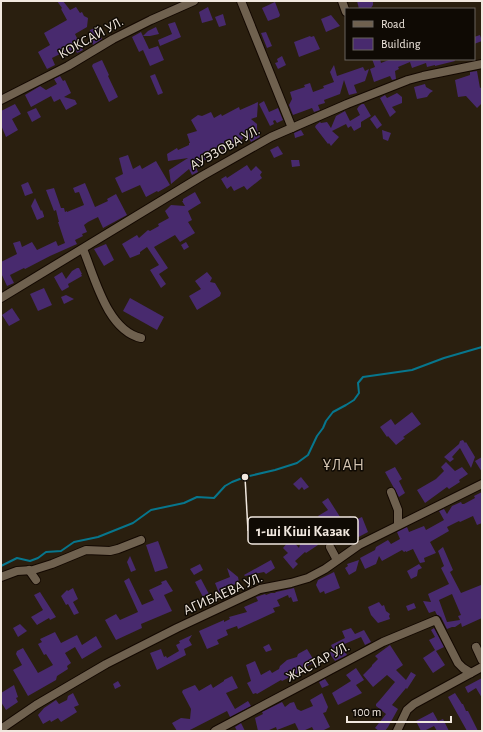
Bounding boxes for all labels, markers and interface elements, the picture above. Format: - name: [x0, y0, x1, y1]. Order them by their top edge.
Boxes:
- legend: [345, 8, 475, 60]
- street label: КОКСАЙ УЛ.: [56, 14, 126, 62]
- text: Road: [381, 18, 405, 30]
- text: Building: [381, 38, 421, 50]
- street label: АУЭЗОВА УЛ.: [188, 123, 262, 173]
- district label: ҰЛАН: [323, 457, 365, 473]
- callout: 1-ші Кіші Казак: [248, 517, 358, 544]
- text: 1-ші Кіші Казак: [256, 524, 351, 539]
- street label: АГИБАЕВА УЛ.: [181, 570, 265, 618]
- street label: ЖАСТАР УЛ.: [284, 639, 352, 685]
- scale bar: [347, 698, 451, 724]
- text: 100 m: [353, 706, 381, 718]

